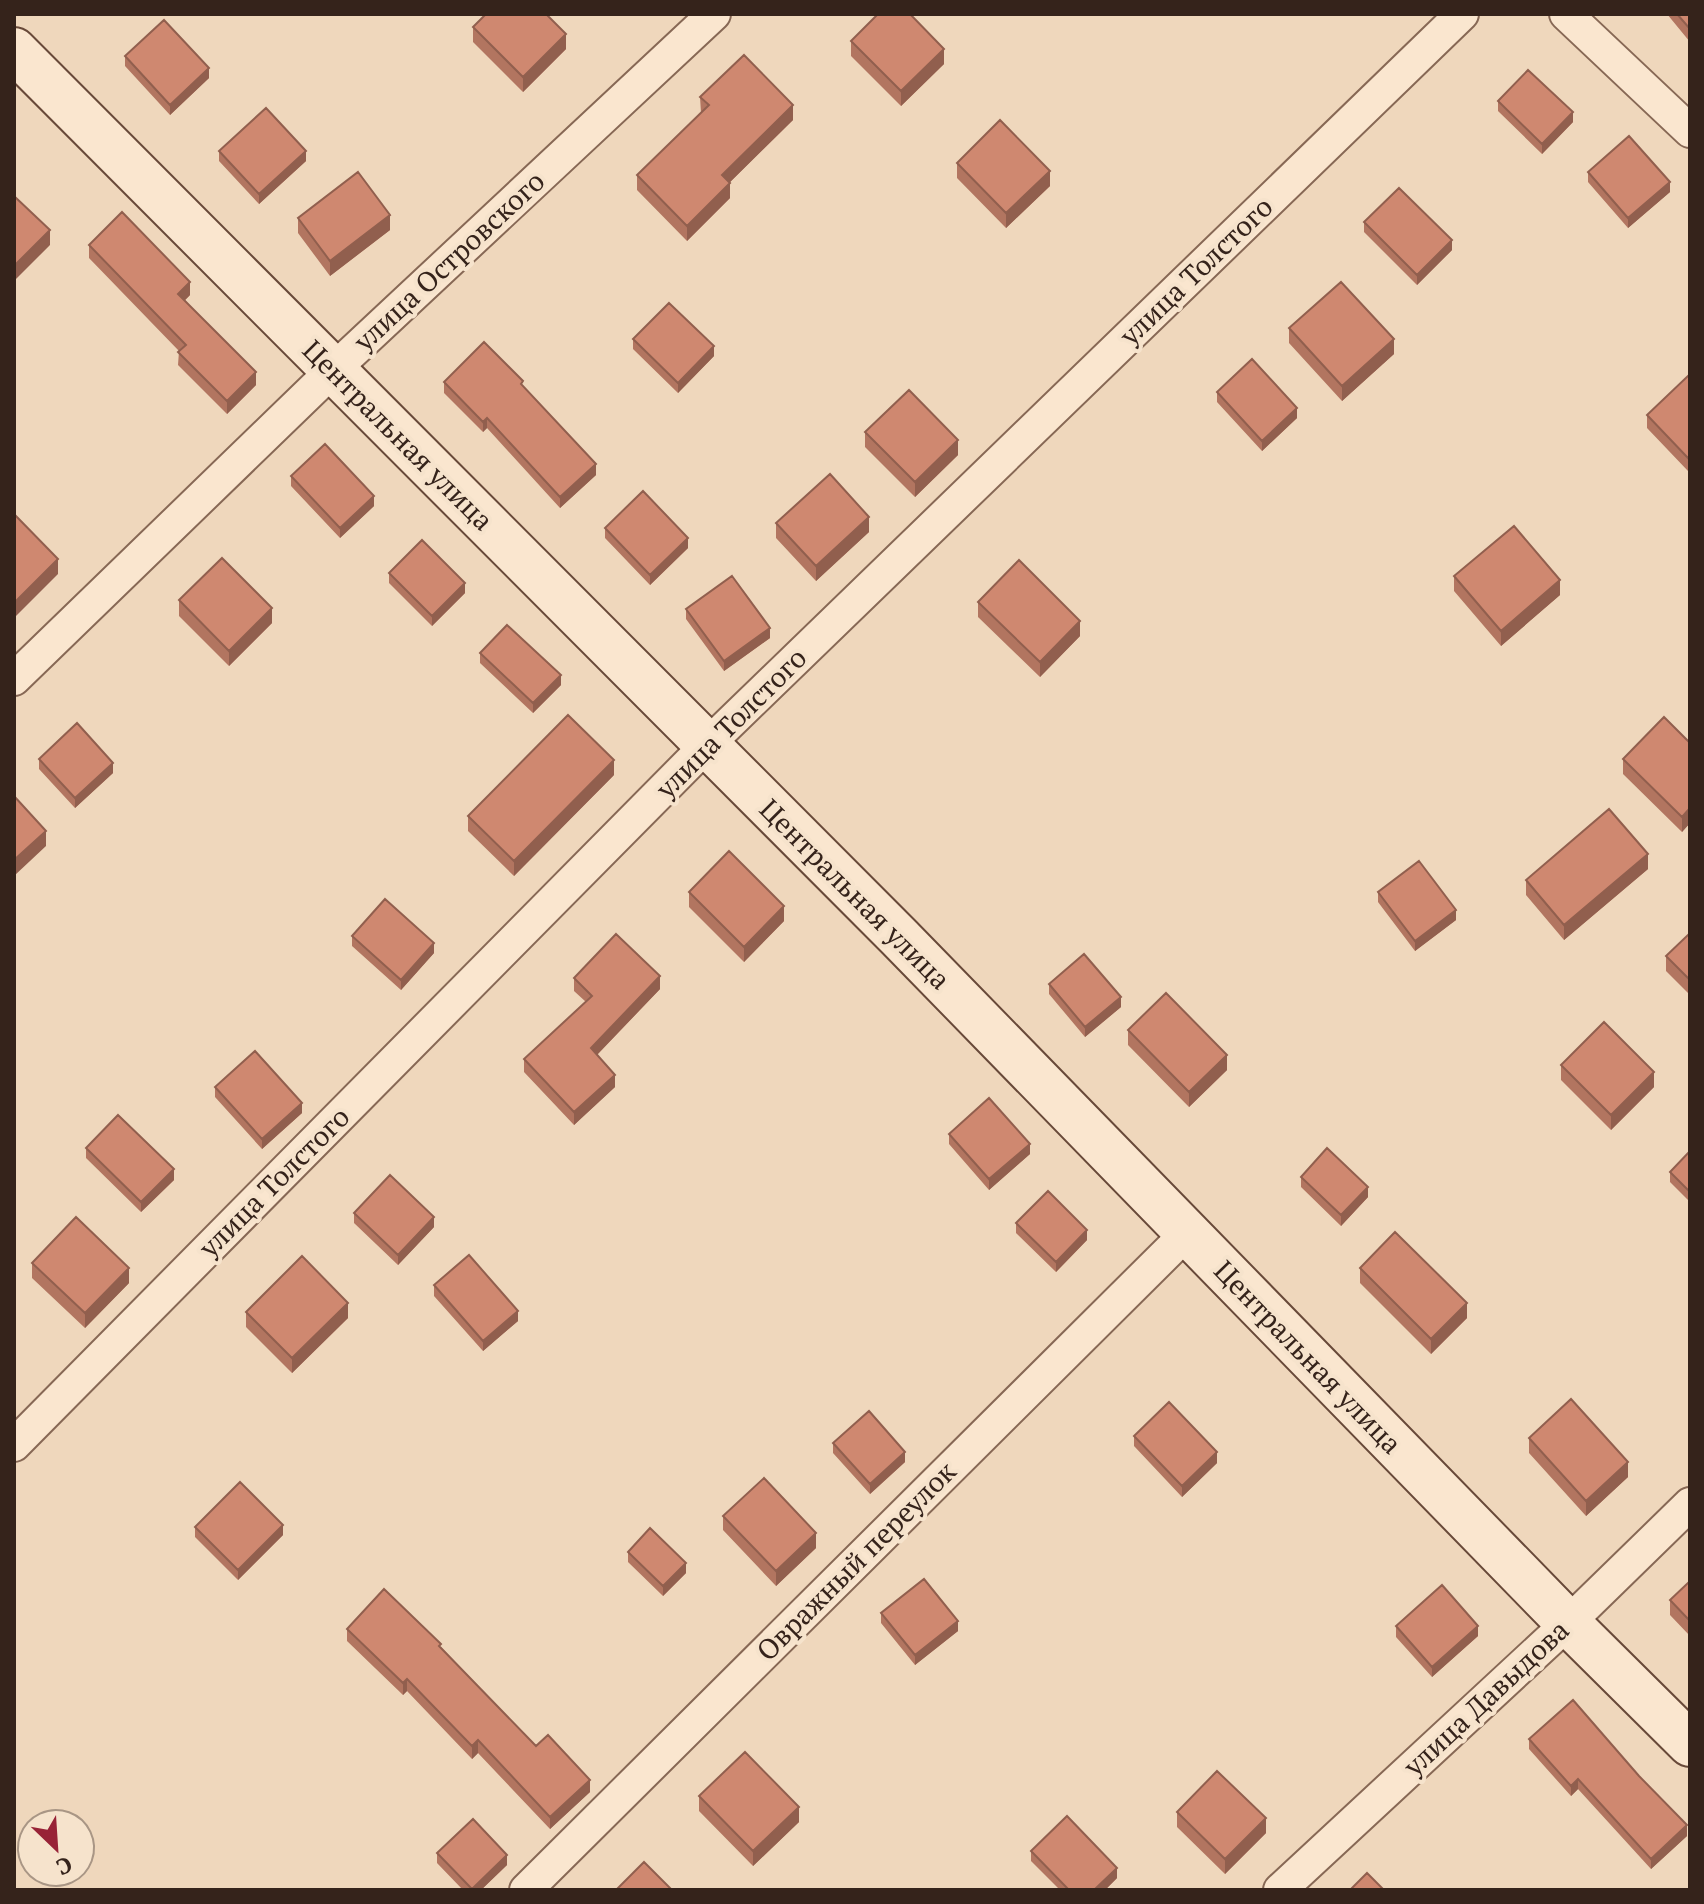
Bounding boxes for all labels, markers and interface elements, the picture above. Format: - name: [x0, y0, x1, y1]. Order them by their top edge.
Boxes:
- street label: улица Островского: [345, 162, 552, 359]
- street label: улица Толстого: [1111, 188, 1280, 354]
- street label: Центральная улица: [295, 331, 502, 538]
- street label: улица Толстого: [647, 639, 814, 807]
- street label: Центральная улица: [752, 790, 959, 997]
- street label: улица Толстого: [190, 1098, 357, 1266]
- street label: Центральная улица: [1206, 1252, 1410, 1461]
- street label: Овражный переулок: [748, 1452, 964, 1668]
- street label: улица Давыдова: [1394, 1611, 1576, 1785]
- north arrow: [16, 1808, 96, 1888]
- text: С: [52, 1850, 77, 1883]

